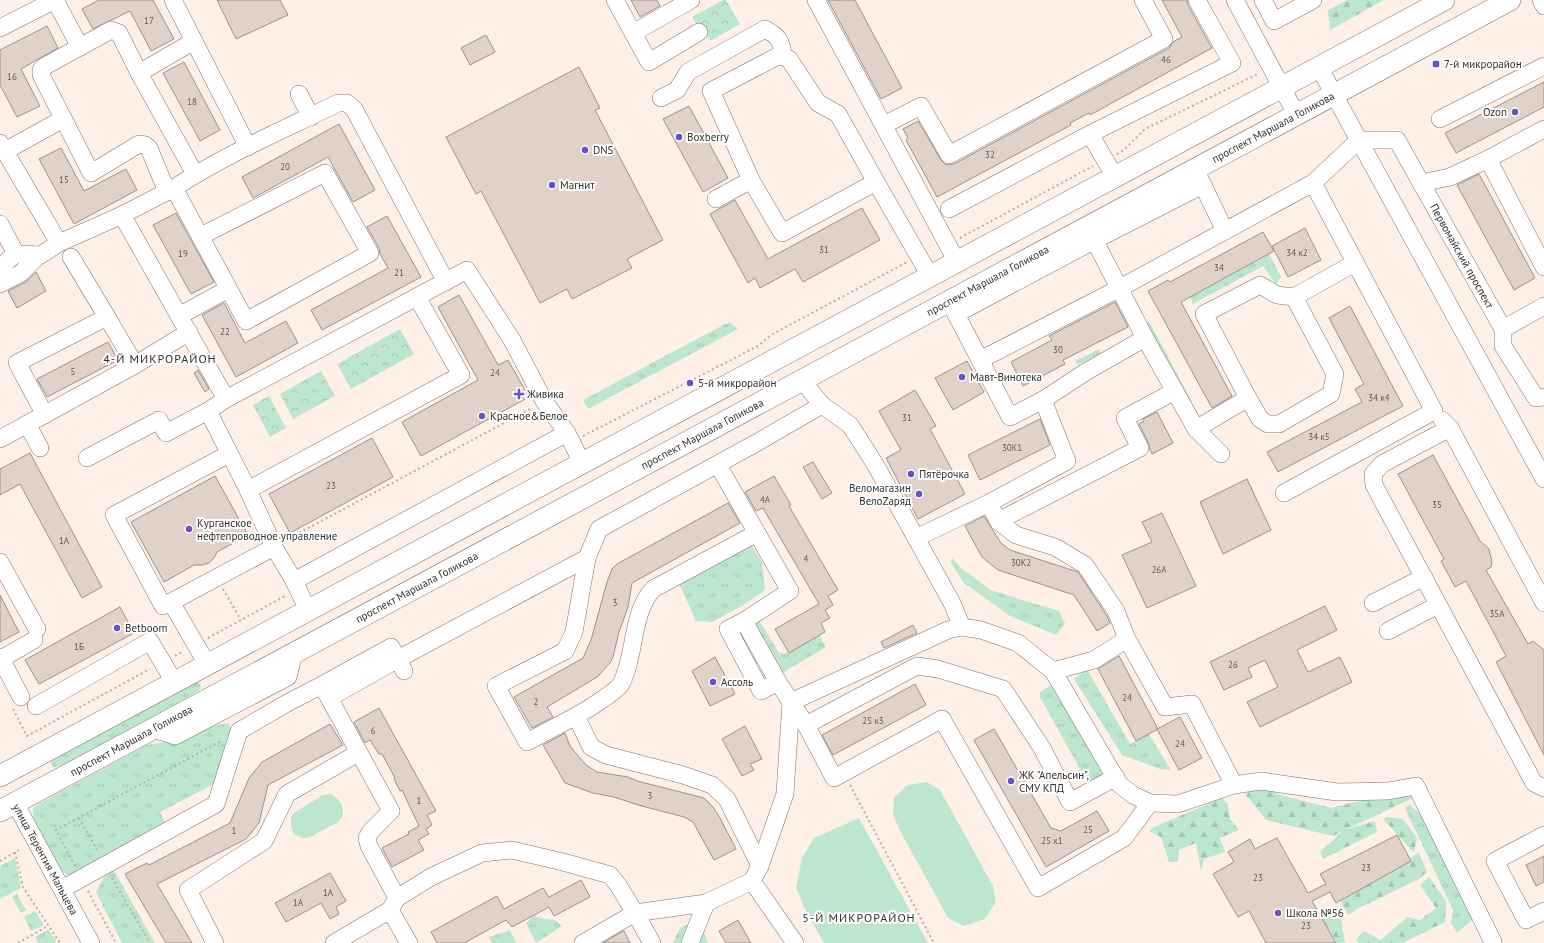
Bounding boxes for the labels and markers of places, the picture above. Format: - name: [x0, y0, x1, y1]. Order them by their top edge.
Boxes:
- place label: 7-й микрорайон: [1444, 57, 1522, 71]
- marker: 7-й микрорайон: [1431, 59, 1441, 69]
- place label: Ozon: [1483, 105, 1507, 119]
- marker: Ozon: [1510, 107, 1520, 117]
- place label: Boxberry: [687, 130, 730, 144]
- marker: Boxberry: [674, 132, 684, 142]
- place label: DNS: [593, 143, 614, 157]
- marker: DNS: [580, 145, 590, 155]
- place label: Магнит: [560, 178, 595, 192]
- marker: Магнит: [547, 180, 557, 190]
- place label: Мавт-Винотека: [970, 370, 1042, 384]
- marker: Мавт-Винотека: [957, 372, 967, 382]
- place label: 5-й микрорайон: [698, 376, 776, 390]
- marker: 5-й микрорайон: [685, 378, 695, 388]
- place label: Живика: [526, 387, 564, 401]
- marker: Живика: [514, 389, 524, 399]
- place label: Красное&Белое: [490, 409, 568, 423]
- marker: Красное&Белое: [477, 411, 487, 421]
- place label: Пятёрочка: [919, 467, 969, 481]
- marker: Пятёрочка: [906, 469, 916, 479]
- place label: Веломагазин ВелоZаряд: [849, 481, 911, 508]
- marker: Веломагазин ВелоZаряд: [914, 489, 924, 499]
- place label: Курганское нефтепроводное управление: [197, 516, 338, 543]
- marker: Курганское нефтепроводное управление: [184, 524, 194, 534]
- place label: Betboom: [125, 621, 167, 635]
- marker: Betboom: [112, 623, 122, 633]
- place label: Ассоль: [721, 675, 753, 689]
- marker: Ассоль: [708, 677, 718, 687]
- place label: ЖК "Апельсин", СМУ КПД: [1018, 768, 1089, 795]
- marker: ЖК "Апельсин", СМУ КПД: [1006, 776, 1016, 786]
- place label: Школа №56: [1286, 906, 1344, 920]
- marker: Школа №56: [1273, 908, 1283, 918]

